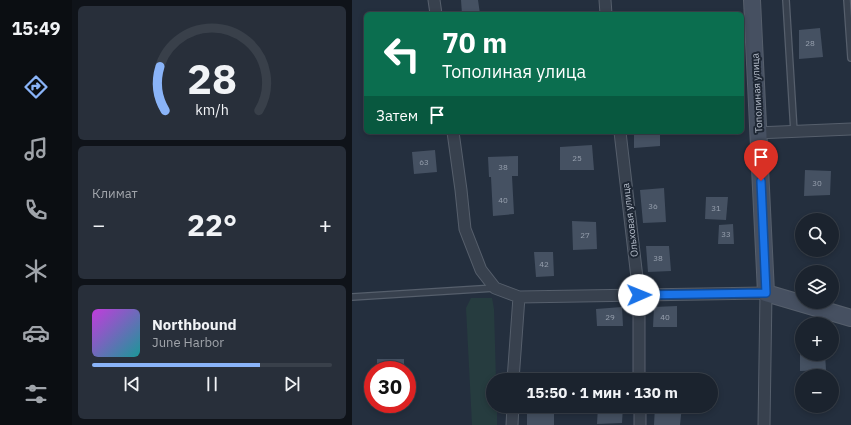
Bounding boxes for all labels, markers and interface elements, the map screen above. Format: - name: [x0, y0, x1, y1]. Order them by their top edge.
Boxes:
- text: 15:49: [11, 17, 61, 40]
- text: 70 m: [442, 24, 507, 61]
- icon: left: [376, 28, 428, 80]
- house number: 28: [805, 38, 815, 48]
- text: 28: [187, 51, 237, 105]
- street label: Тополиная улица: [748, 52, 766, 133]
- text: Тополиная улица: [442, 60, 586, 83]
- icon: directions: [22, 73, 50, 101]
- text: km/h: [195, 99, 229, 118]
- icon: arrive: [426, 104, 448, 126]
- text: Затем: [376, 106, 418, 125]
- icon: music: [22, 135, 50, 163]
- pin: [744, 140, 778, 181]
- icon: arrive: [750, 146, 772, 168]
- house number: 25: [572, 153, 582, 163]
- house number: 63: [419, 157, 429, 167]
- house number: 38: [498, 162, 508, 172]
- house number: 30: [812, 178, 822, 188]
- street label: Ольховая улица: [619, 182, 641, 258]
- text: Климат: [92, 185, 138, 202]
- house number: 40: [498, 195, 508, 205]
- icon: phone: [22, 196, 50, 224]
- house number: 36: [648, 201, 658, 211]
- house number: 31: [711, 203, 721, 213]
- text: 22°: [187, 205, 237, 244]
- text: −: [92, 210, 105, 239]
- text: +: [319, 210, 332, 239]
- map controls: [795, 213, 839, 413]
- button: search: [795, 213, 839, 257]
- house number: 33: [721, 229, 731, 239]
- house number: 27: [580, 230, 590, 240]
- house number: 38: [653, 253, 663, 263]
- icon: climate: [22, 257, 50, 285]
- house number: 42: [539, 259, 549, 269]
- button: layers: [795, 265, 839, 309]
- position arrow: [618, 274, 660, 316]
- house number: 29: [605, 312, 615, 322]
- house number: 40: [660, 312, 670, 322]
- text: Northbound: [152, 315, 237, 334]
- button: +: [795, 317, 839, 361]
- icon: car: [22, 319, 50, 347]
- text: June Harbor: [152, 334, 224, 351]
- speed limit sign: 30: [364, 361, 416, 413]
- button: −: [795, 369, 839, 413]
- icon: previous: [121, 373, 143, 395]
- icon: pause: [201, 373, 223, 395]
- icon: next: [281, 373, 303, 395]
- icon: filters: [22, 380, 50, 408]
- text: 15:50 · 1 мин · 130 m: [526, 383, 678, 402]

